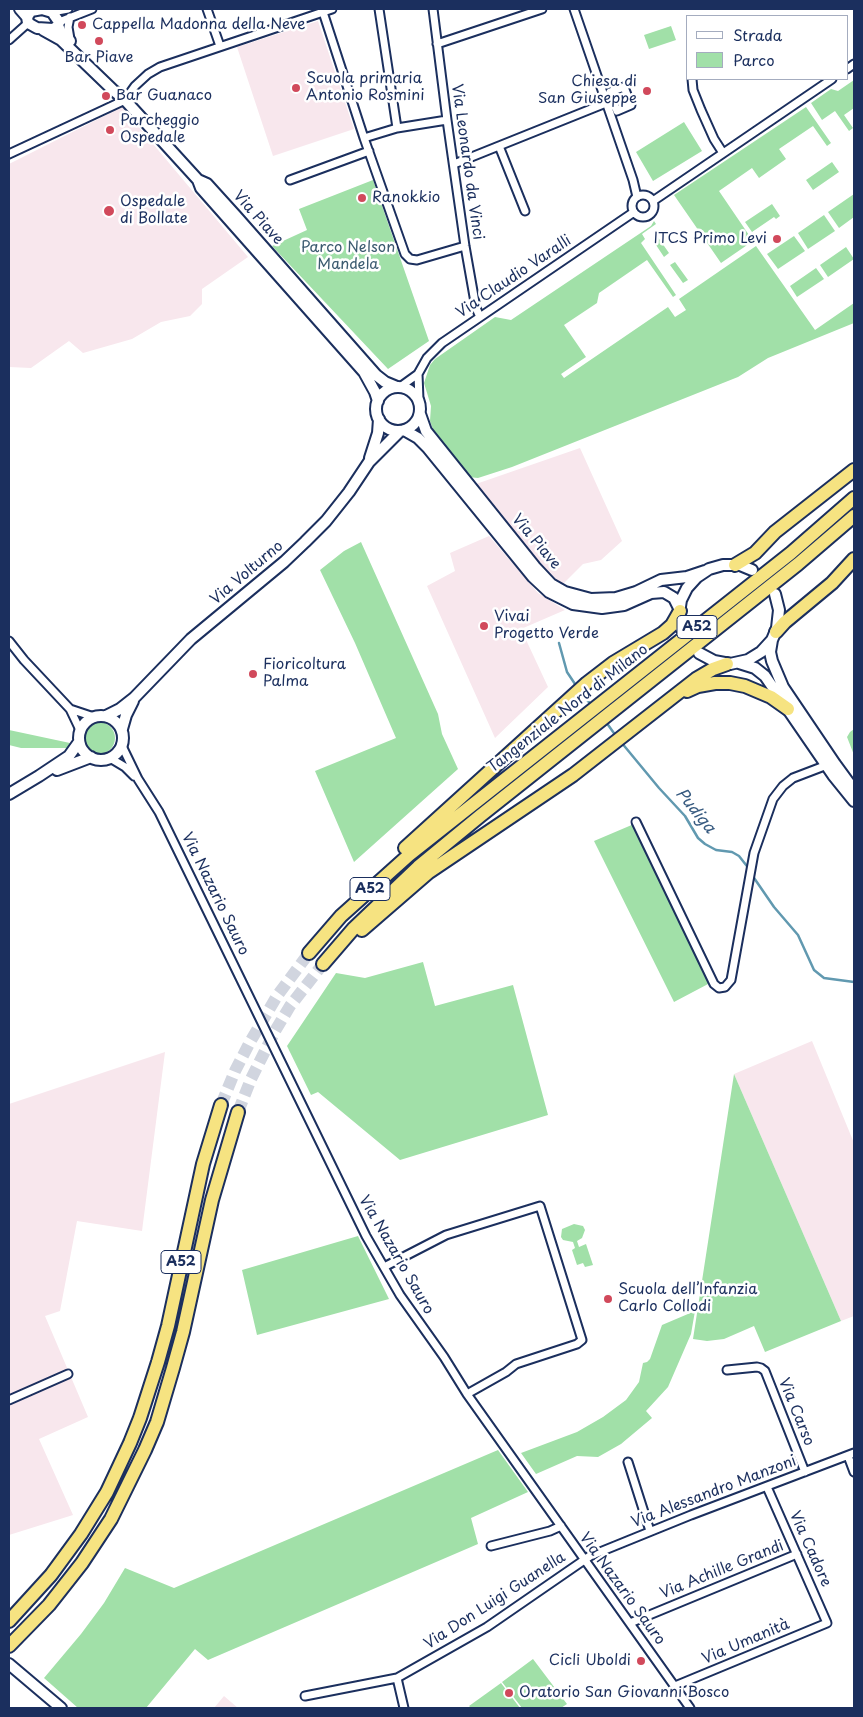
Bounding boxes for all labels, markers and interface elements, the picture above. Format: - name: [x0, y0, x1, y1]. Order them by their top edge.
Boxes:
- legend: [686, 15, 848, 80]
- place label: Cappella Madonna della Neve: [92, 16, 305, 34]
- marker: Cappella Madonna della Neve: [76, 19, 88, 31]
- text: Strada: [733, 23, 782, 46]
- marker: Bar Piave: [93, 35, 105, 47]
- text: Parco: [733, 48, 775, 71]
- place label: Bar Piave: [65, 49, 133, 67]
- place label: Scuola primaria Antonio Rosmini: [306, 70, 424, 105]
- place label: Chiesa di San Giuseppe: [538, 73, 637, 108]
- marker: Scuola primaria Antonio Rosmini: [290, 82, 302, 94]
- street label: Via Leonardo da Vinci: [447, 83, 487, 241]
- marker: Chiesa di San Giuseppe: [641, 85, 653, 97]
- place label: Bar Guanaco: [116, 87, 212, 105]
- marker: Bar Guanaco: [100, 90, 112, 102]
- place label: Parcheggio Ospedale: [120, 112, 200, 147]
- marker: Parcheggio Ospedale: [104, 124, 116, 136]
- street label: Via Piave: [229, 187, 287, 249]
- place label: Ranokkio: [372, 189, 440, 207]
- marker: Ranokkio: [356, 192, 368, 204]
- place label: Ospedale di Bollate: [120, 193, 188, 228]
- marker: Ospedale di Bollate: [102, 204, 116, 218]
- place label: ITCS Primo Levi: [654, 230, 767, 248]
- street label: Via Claudio Varalli: [453, 232, 575, 322]
- marker: ITCS Primo Levi: [771, 233, 783, 245]
- park label: Parco Nelson Mandela: [301, 239, 395, 274]
- street label: Via Piave: [508, 511, 564, 573]
- street label: Via Volturno: [207, 537, 287, 609]
- place label: Vivai Progetto Verde: [494, 608, 599, 643]
- road number: A52: [677, 616, 717, 638]
- marker: Vivai Progetto Verde: [478, 620, 490, 632]
- street label: Tangenziale Nord di Milano: [484, 641, 652, 777]
- place label: Fioricoltura Palma: [263, 656, 346, 691]
- marker: Fioricoltura Palma: [247, 668, 259, 680]
- water label: Pudiga: [671, 785, 719, 837]
- street label: Via Nazario Sauro: [177, 830, 253, 958]
- road number: A52: [350, 878, 390, 901]
- street label: Via Nazario Sauro: [355, 1192, 437, 1318]
- road number: A52: [161, 1250, 201, 1274]
- place label: Scuola dell’Infanzia Carlo Collodi: [618, 1281, 757, 1316]
- marker: Scuola dell’Infanzia Carlo Collodi: [602, 1293, 614, 1305]
- street label: Via Carso: [774, 1376, 818, 1448]
- street label: Via Alessandro Manzoni: [629, 1452, 799, 1532]
- street label: Via Cadore: [785, 1508, 835, 1590]
- street label: Via Nazario Sauro: [575, 1529, 669, 1649]
- street label: Via Achille Grandi: [658, 1537, 786, 1603]
- street label: Via Don Luigi Guanella: [421, 1549, 569, 1653]
- street label: Via Umanità: [700, 1616, 792, 1668]
- place label: Cicli Uboldi: [549, 1652, 631, 1670]
- marker: Cicli Uboldi: [635, 1655, 647, 1667]
- place label: Oratorio San Giovanni Bosco: [519, 1684, 729, 1702]
- marker: Oratorio San Giovanni Bosco: [503, 1687, 515, 1699]

